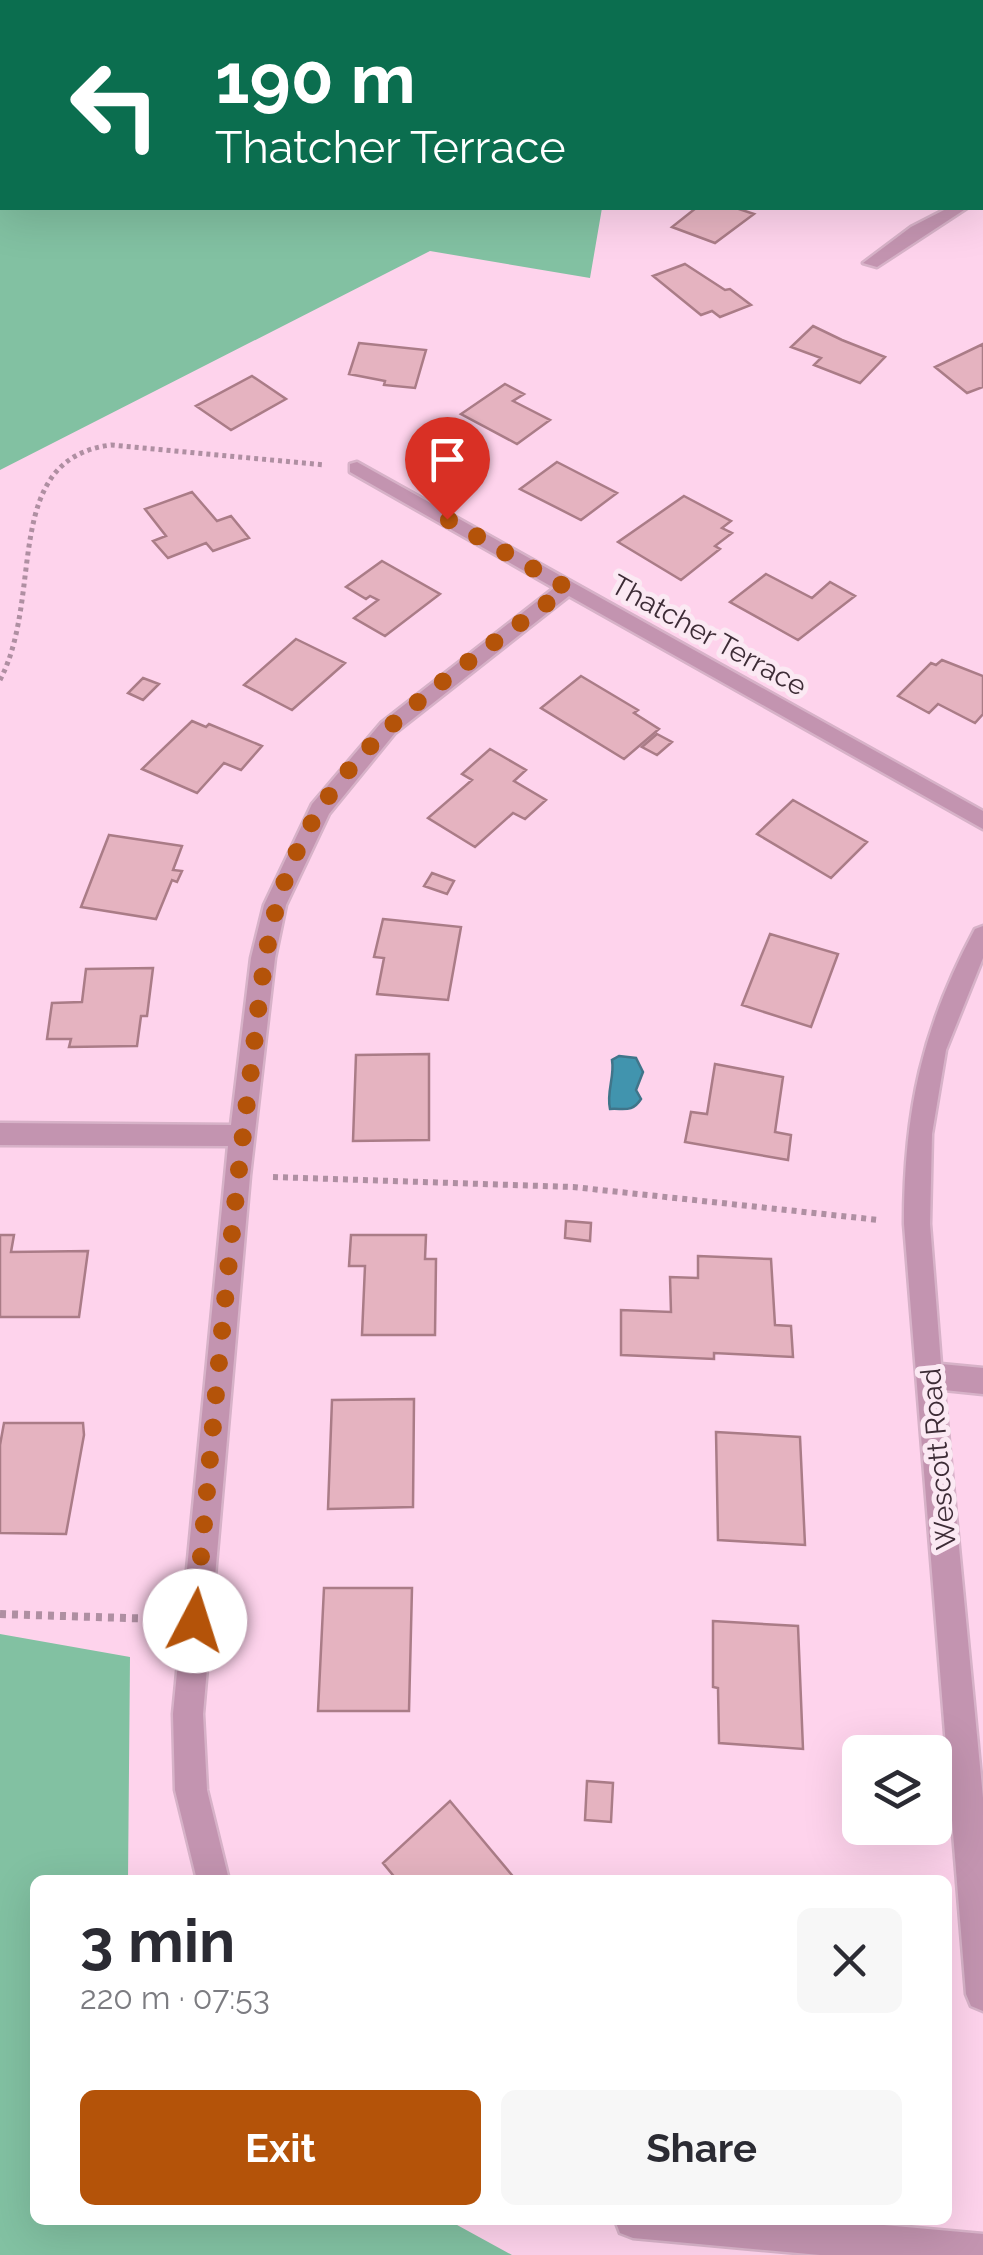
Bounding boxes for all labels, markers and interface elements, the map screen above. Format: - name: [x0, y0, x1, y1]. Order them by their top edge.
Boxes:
- text: 190 m: [215, 37, 416, 119]
- icon: left: [50, 40, 180, 170]
- text: Thatcher Terrace: [215, 121, 566, 174]
- pin: [405, 417, 490, 520]
- icon: arrive: [420, 432, 475, 487]
- street label: Thatcher Terrace: [605, 568, 812, 703]
- street label: Wescott Road: [914, 1367, 963, 1551]
- position arrow: [143, 1569, 247, 1673]
- map controls: [842, 1735, 952, 1845]
- button: layers: [842, 1735, 952, 1845]
- text: 3 min: [80, 1906, 235, 1976]
- button: close: [797, 1908, 902, 2013]
- text: 220 m · 07:53: [80, 1979, 270, 2016]
- button: Exit: [80, 2090, 481, 2205]
- button: Share: [501, 2090, 902, 2205]

